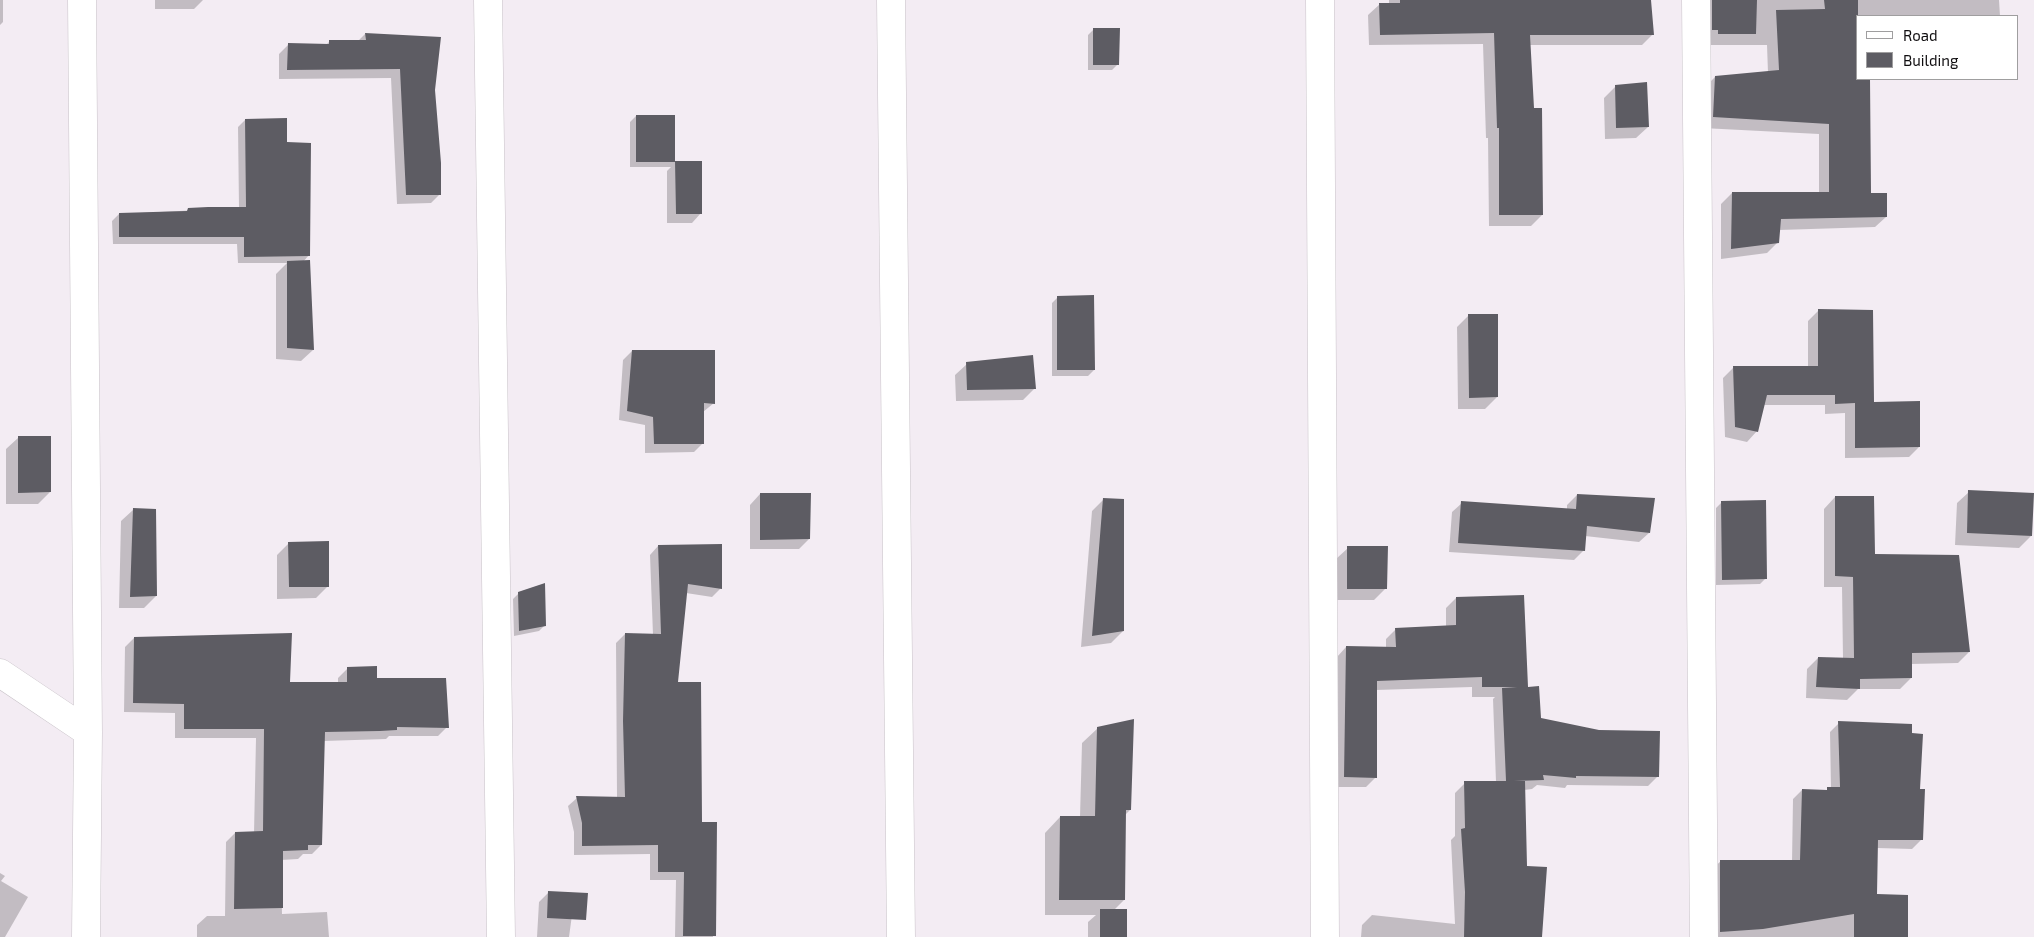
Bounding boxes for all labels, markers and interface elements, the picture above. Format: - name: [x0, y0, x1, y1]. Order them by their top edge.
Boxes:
- legend: [1856, 15, 2019, 80]
- text: Road: [1903, 26, 1938, 44]
- text: Building: [1903, 51, 1958, 69]

